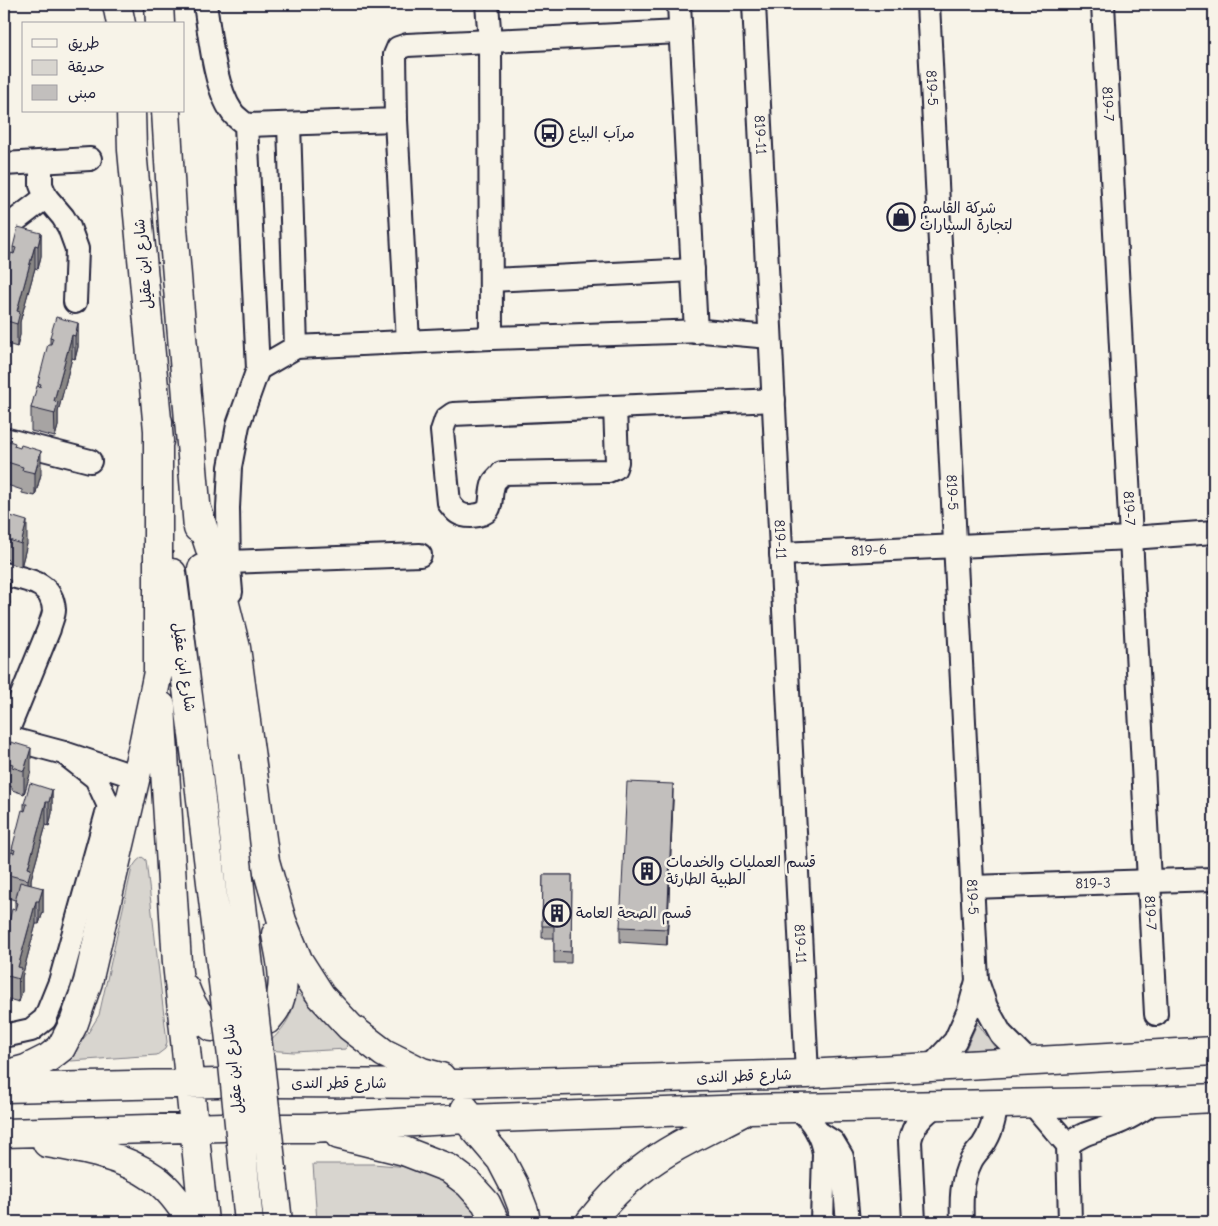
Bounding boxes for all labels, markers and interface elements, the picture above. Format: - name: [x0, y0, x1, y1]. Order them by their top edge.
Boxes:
- legend: [22, 22, 185, 112]
- text: طريق: [68, 34, 100, 52]
- text: حديقة: [68, 58, 105, 76]
- street label: 819-5: [922, 70, 942, 106]
- text: مبنى: [68, 84, 96, 103]
- street label: 819-7: [1098, 86, 1118, 122]
- street label: 819-11: [751, 115, 770, 155]
- bus stop icon: مرآب البياع: [534, 118, 564, 148]
- place label: مرآب البياع: [568, 124, 635, 143]
- place label: شركة القاسم لتجارة السيارات: [920, 199, 1012, 234]
- shop icon: شركة القاسم لتجارة السيارات: [886, 202, 916, 232]
- street label: شارع ابن عقيل: [130, 218, 157, 310]
- street label: 819-5: [943, 474, 962, 511]
- street label: 819-7: [1120, 490, 1139, 526]
- street label: 819-11: [771, 519, 790, 560]
- street label: 819-6: [851, 540, 887, 560]
- street label: شارع ابن عقيل: [168, 621, 199, 713]
- place label: قسم العمليات والخدمات الطبية الطارئة: [666, 853, 816, 888]
- building icon: قسم العمليات والخدمات الطبية الطارئة: [632, 856, 662, 886]
- street label: 819-3: [1075, 873, 1111, 893]
- street label: 819-5: [963, 879, 983, 915]
- street label: 819-7: [1141, 895, 1161, 931]
- building icon: قسم الصحة العامة: [542, 898, 572, 928]
- place label: قسم الصحة العامة: [576, 904, 692, 925]
- street label: 819-11: [791, 924, 811, 964]
- street label: شارع ابن عقيل: [219, 1023, 248, 1115]
- street label: شارع قطر الندى: [696, 1065, 792, 1088]
- street label: شارع قطر الندى: [291, 1074, 387, 1093]

